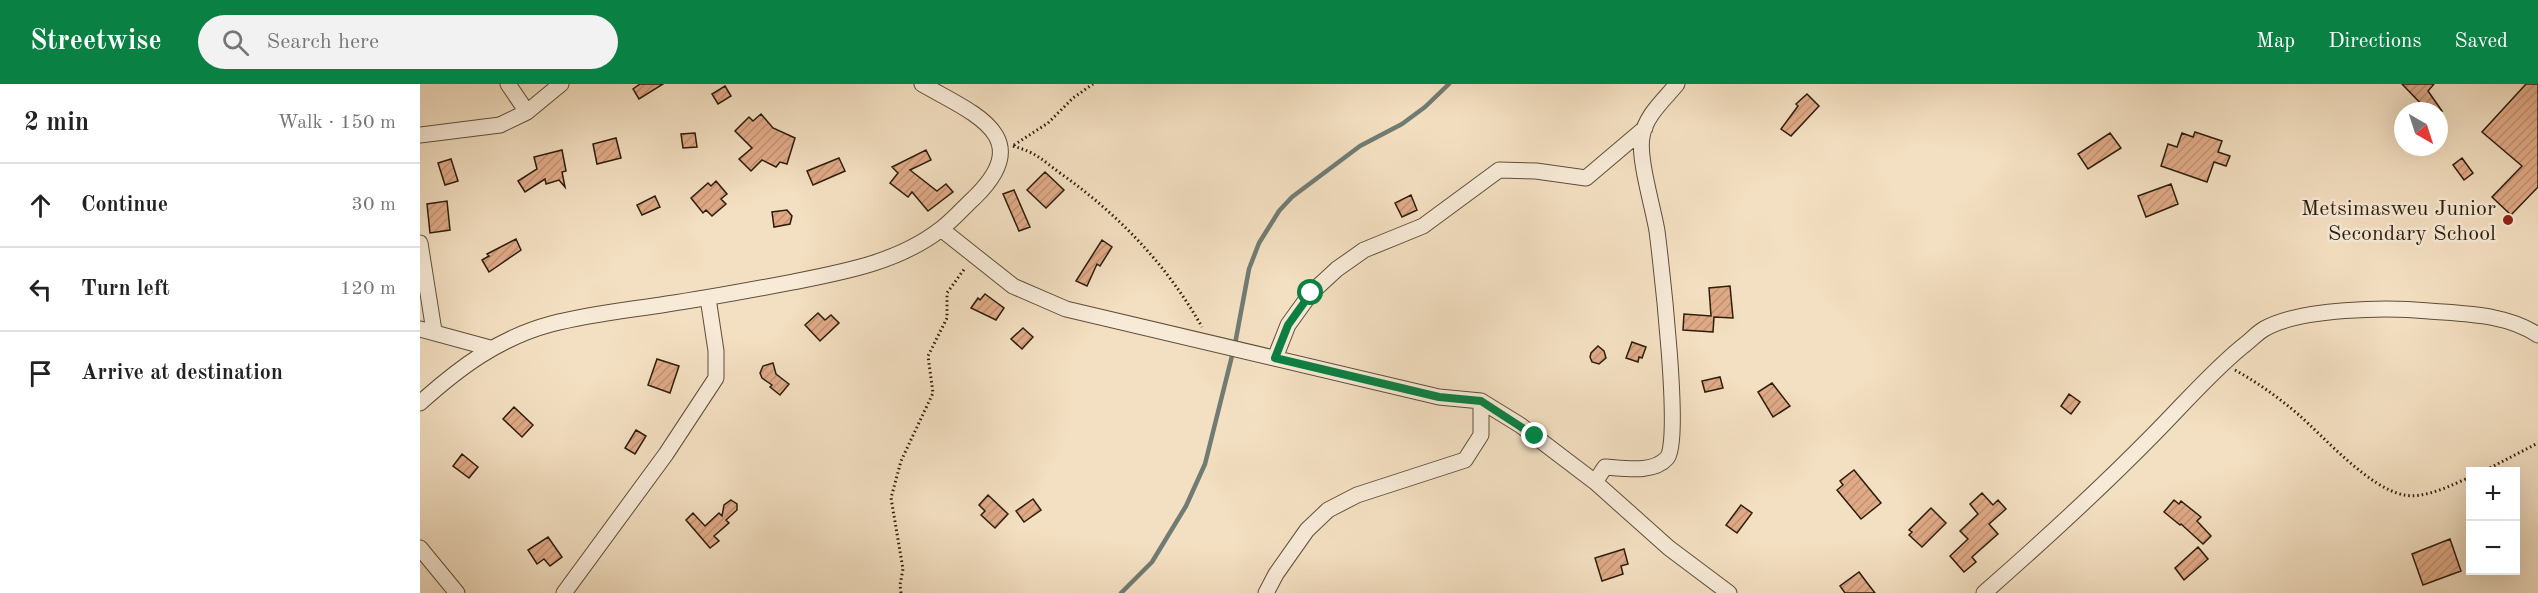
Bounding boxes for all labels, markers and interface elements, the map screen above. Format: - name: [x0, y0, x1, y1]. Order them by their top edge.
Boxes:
- search box: [198, 15, 618, 69]
- icon: search: [219, 26, 252, 59]
- text: Streetwise: [30, 28, 162, 56]
- text: Search here: [267, 31, 379, 53]
- text: Map: [2256, 31, 2295, 52]
- text: Directions: [2328, 31, 2422, 52]
- text: Saved: [2455, 31, 2508, 52]
- north arrow: [2394, 102, 2448, 156]
- text: 2 min: [24, 110, 89, 136]
- text: Walk · 150 m: [277, 113, 396, 133]
- icon: ahead: [24, 189, 57, 222]
- text: Continue: [81, 194, 168, 216]
- text: 30 m: [351, 195, 396, 215]
- place label: Metsimasweu Junior Secondary School: [2301, 198, 2496, 245]
- marker: Metsimasweu Junior Secondary School: [2501, 213, 2515, 227]
- icon: left: [24, 273, 57, 306]
- text: Turn left: [81, 278, 170, 300]
- text: 120 m: [340, 279, 396, 299]
- route start: [1297, 279, 1323, 305]
- icon: arrive: [24, 357, 57, 390]
- text: Arrive at destination: [81, 362, 283, 384]
- route end: [1521, 422, 1547, 448]
- map controls: [2466, 467, 2520, 575]
- button: +: [2466, 467, 2520, 521]
- button: −: [2466, 521, 2520, 575]

